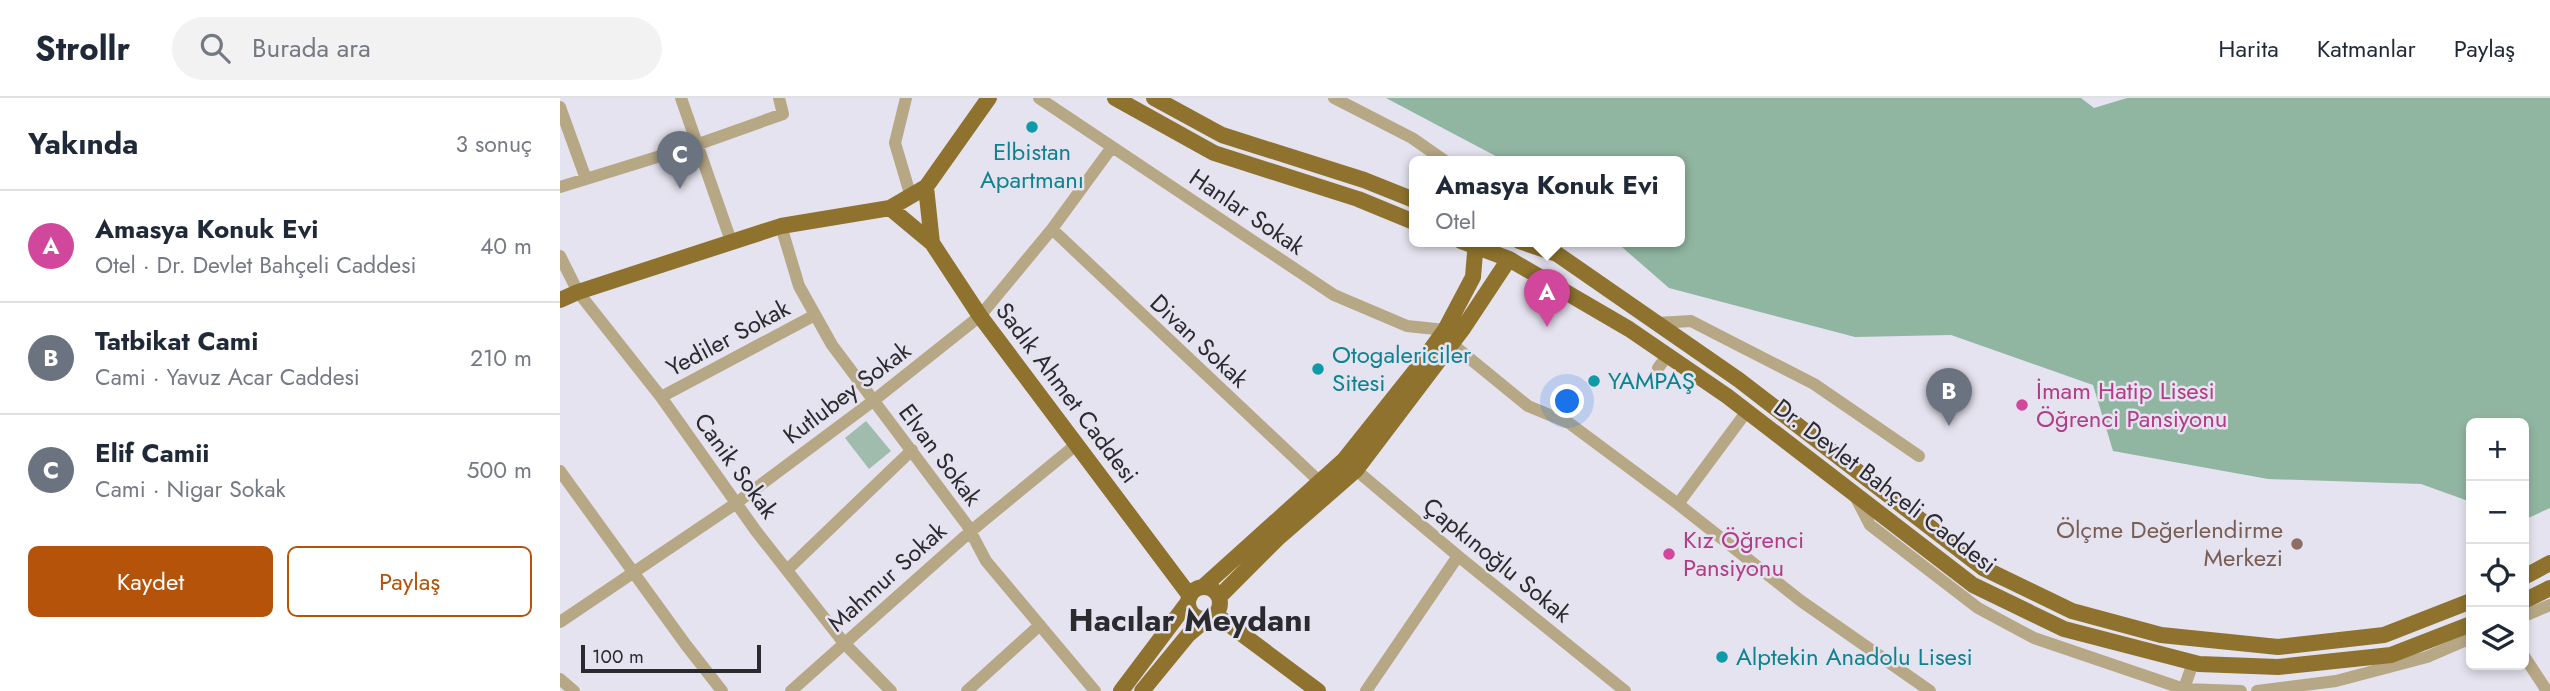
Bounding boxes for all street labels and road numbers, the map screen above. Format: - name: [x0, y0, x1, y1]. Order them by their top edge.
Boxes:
- street label: Hanlar Sokak: [1182, 160, 1312, 263]
- street label: Divan Sokak: [1142, 286, 1257, 396]
- street label: Yediler Sokak: [660, 290, 796, 385]
- street label: Sadık Ahmet Caddesi: [988, 295, 1147, 490]
- street label: Kutlubey Sokak: [776, 333, 918, 452]
- street label: Dr. Devlet Bahçeli Caddesi: [1766, 390, 2004, 581]
- street label: Elvan Sokak: [890, 396, 991, 513]
- street label: Canik Sokak: [686, 405, 787, 526]
- street label: Çapkınoğlu Sokak: [1416, 489, 1579, 631]
- street label: Mahmur Sokak: [819, 513, 954, 640]

